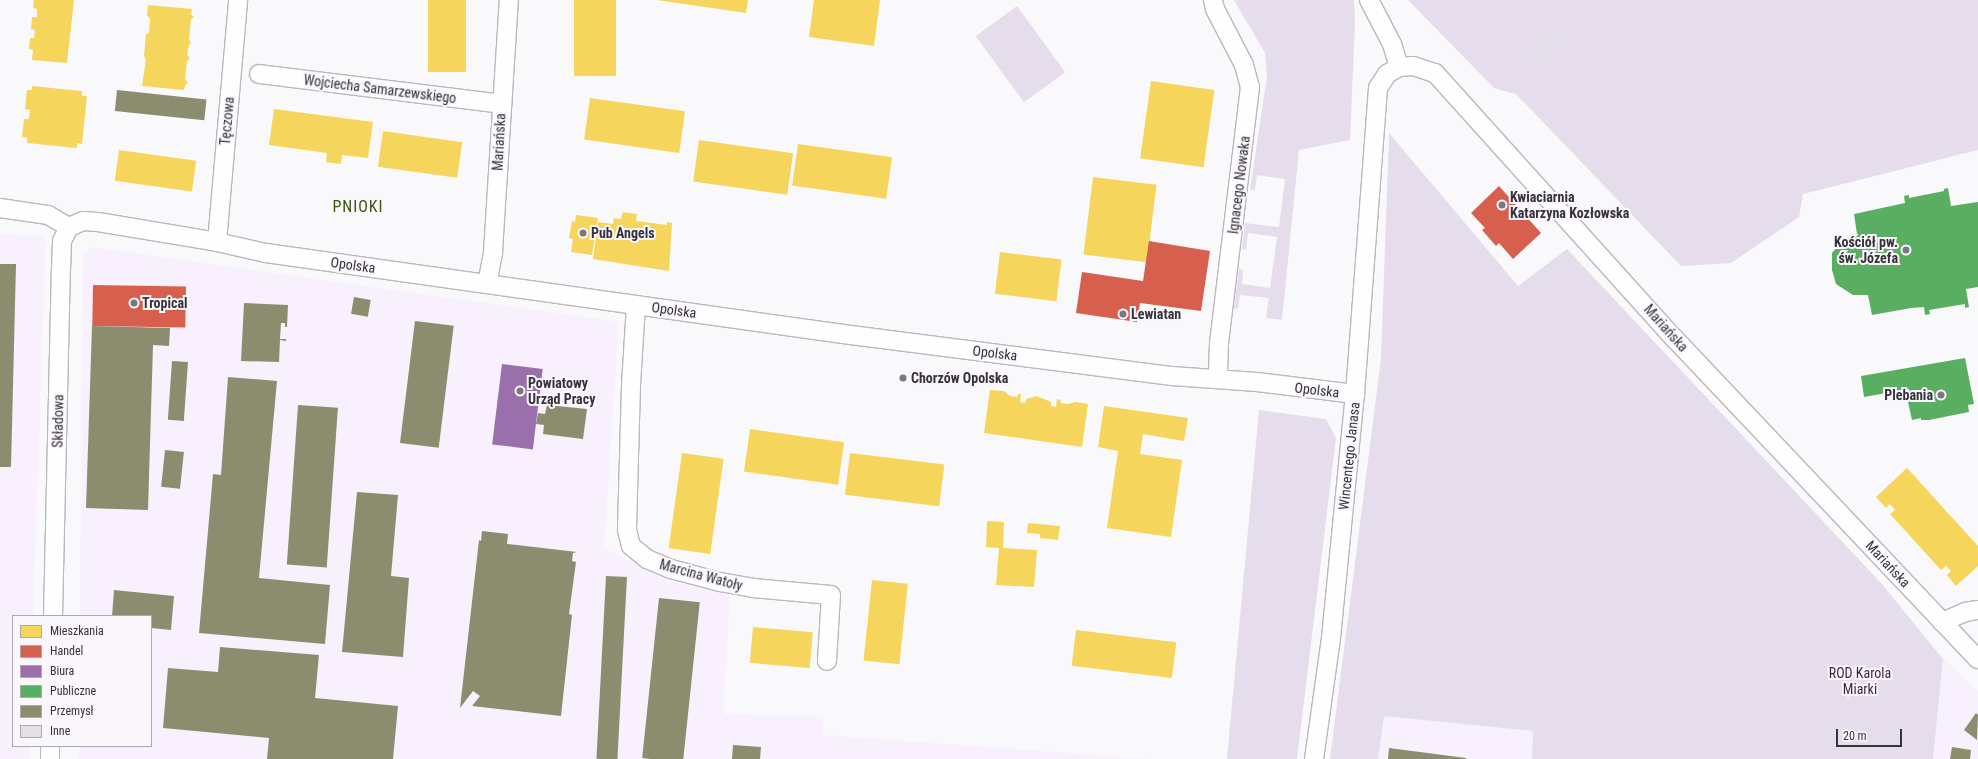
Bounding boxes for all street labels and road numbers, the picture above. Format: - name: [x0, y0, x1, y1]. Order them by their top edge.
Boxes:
- street label: Wojciecha Samarzewskiego: [303, 71, 457, 107]
- street label: Tęczowa: [217, 96, 237, 146]
- street label: Mariańska: [489, 113, 509, 171]
- street label: Ignacego Nowaka: [1225, 135, 1253, 235]
- street label: Opolska: [330, 254, 376, 276]
- street label: Opolska: [651, 299, 697, 321]
- street label: Mariańska: [1640, 301, 1692, 355]
- street label: Opolska: [972, 342, 1018, 364]
- street label: Opolska: [1294, 379, 1340, 401]
- street label: Składowa: [49, 394, 67, 448]
- street label: Wincentego Janasa: [1335, 401, 1363, 511]
- street label: Mariańska: [1862, 537, 1914, 591]
- street label: Marcina Watoły: [658, 556, 744, 594]

